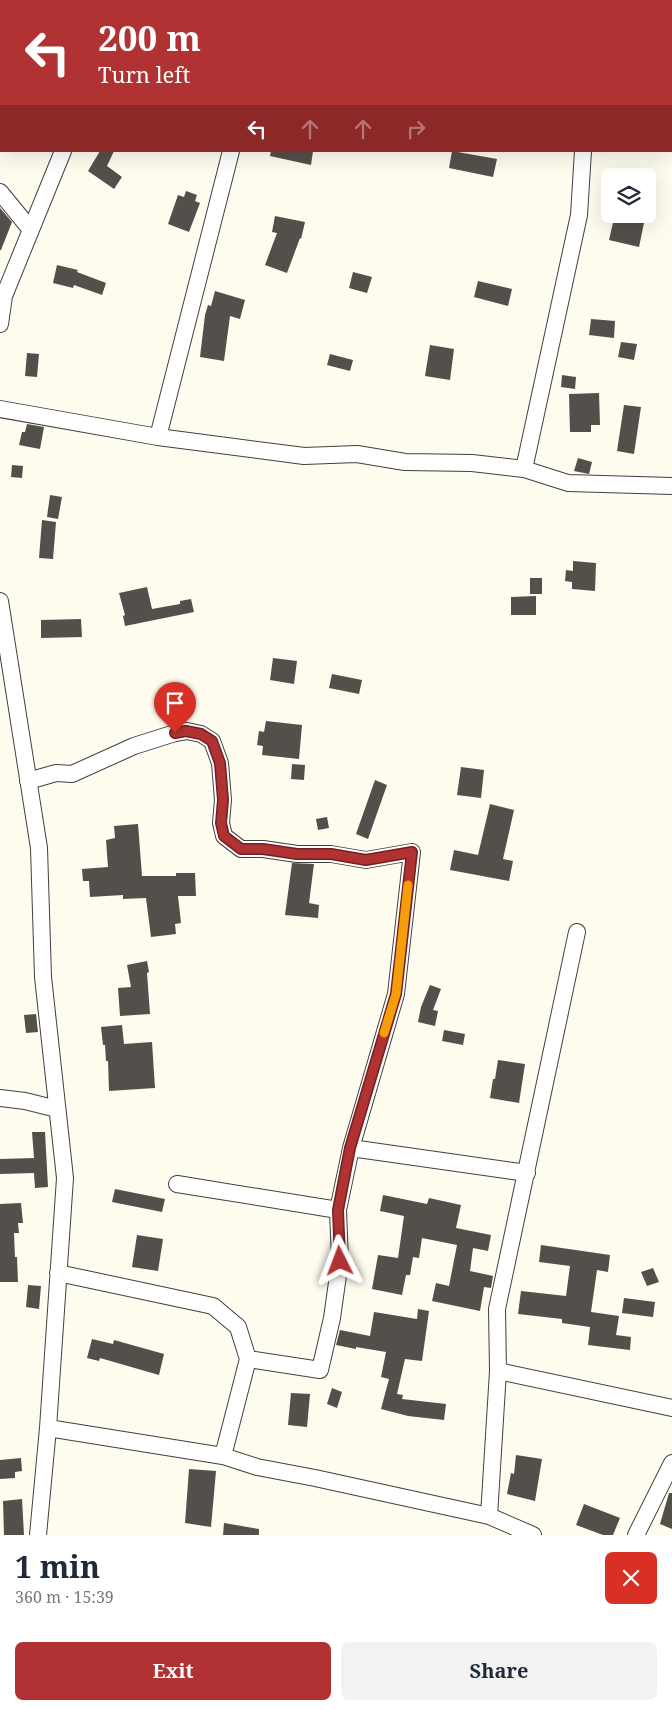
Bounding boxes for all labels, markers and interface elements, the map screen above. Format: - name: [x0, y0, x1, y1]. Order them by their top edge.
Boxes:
- text: 200 m: [98, 14, 201, 61]
- icon: left: [15, 20, 80, 85]
- text: Turn left: [98, 59, 190, 89]
- icon: left: [243, 115, 271, 143]
- icon: ahead: [296, 115, 324, 143]
- icon: ahead: [349, 115, 377, 143]
- icon: right: [402, 115, 430, 143]
- map controls: [601, 168, 656, 223]
- button: layers: [601, 168, 656, 223]
- pin: [154, 682, 196, 733]
- icon: arrive: [161, 689, 189, 717]
- position arrow: [313, 1234, 365, 1286]
- text: 1 min: [15, 1546, 100, 1587]
- button: close: [605, 1552, 657, 1604]
- text: 360 m · 15:39: [15, 1586, 114, 1608]
- button: Exit: [15, 1642, 331, 1700]
- button: Share: [341, 1642, 657, 1700]

